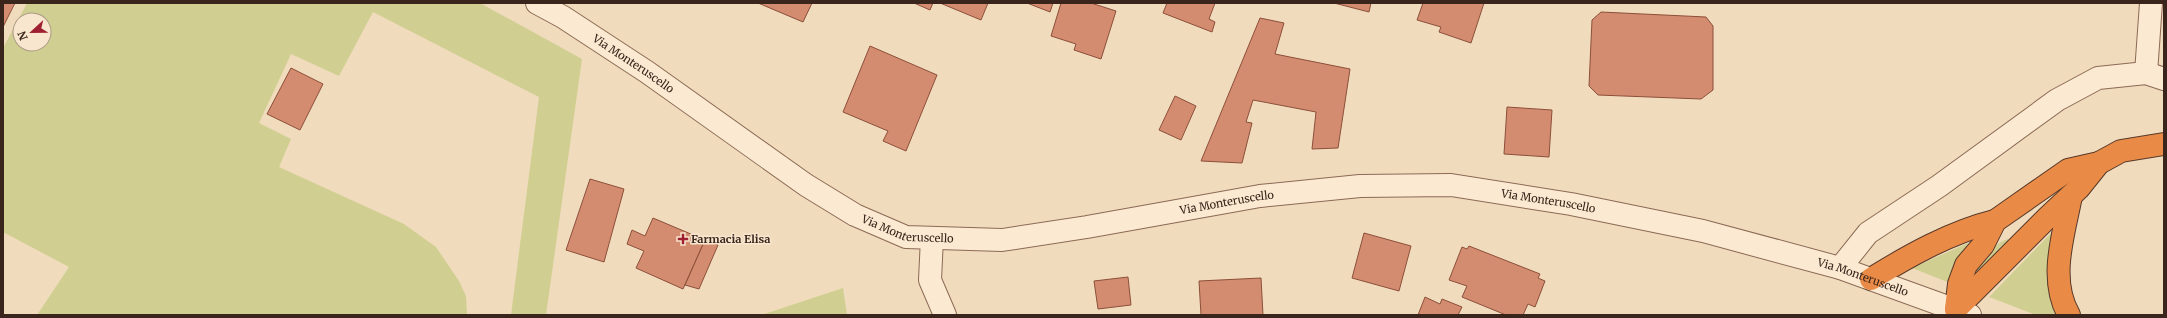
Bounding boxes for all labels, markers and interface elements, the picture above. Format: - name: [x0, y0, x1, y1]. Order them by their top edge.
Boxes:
- north arrow: [12, 12, 52, 52]
- text: N: [14, 29, 31, 42]
- street label: Via Monteruscello: [589, 31, 677, 96]
- street label: Via Monteruscello: [1499, 186, 1597, 216]
- street label: Via Monteruscello: [1178, 188, 1275, 217]
- street label: Via Monteruscello: [859, 211, 954, 246]
- place label: Farmacia Elisa: [691, 232, 770, 246]
- marker: Farmacia Elisa: [678, 234, 688, 244]
- street label: Via Monteruscello: [1815, 255, 1911, 299]

